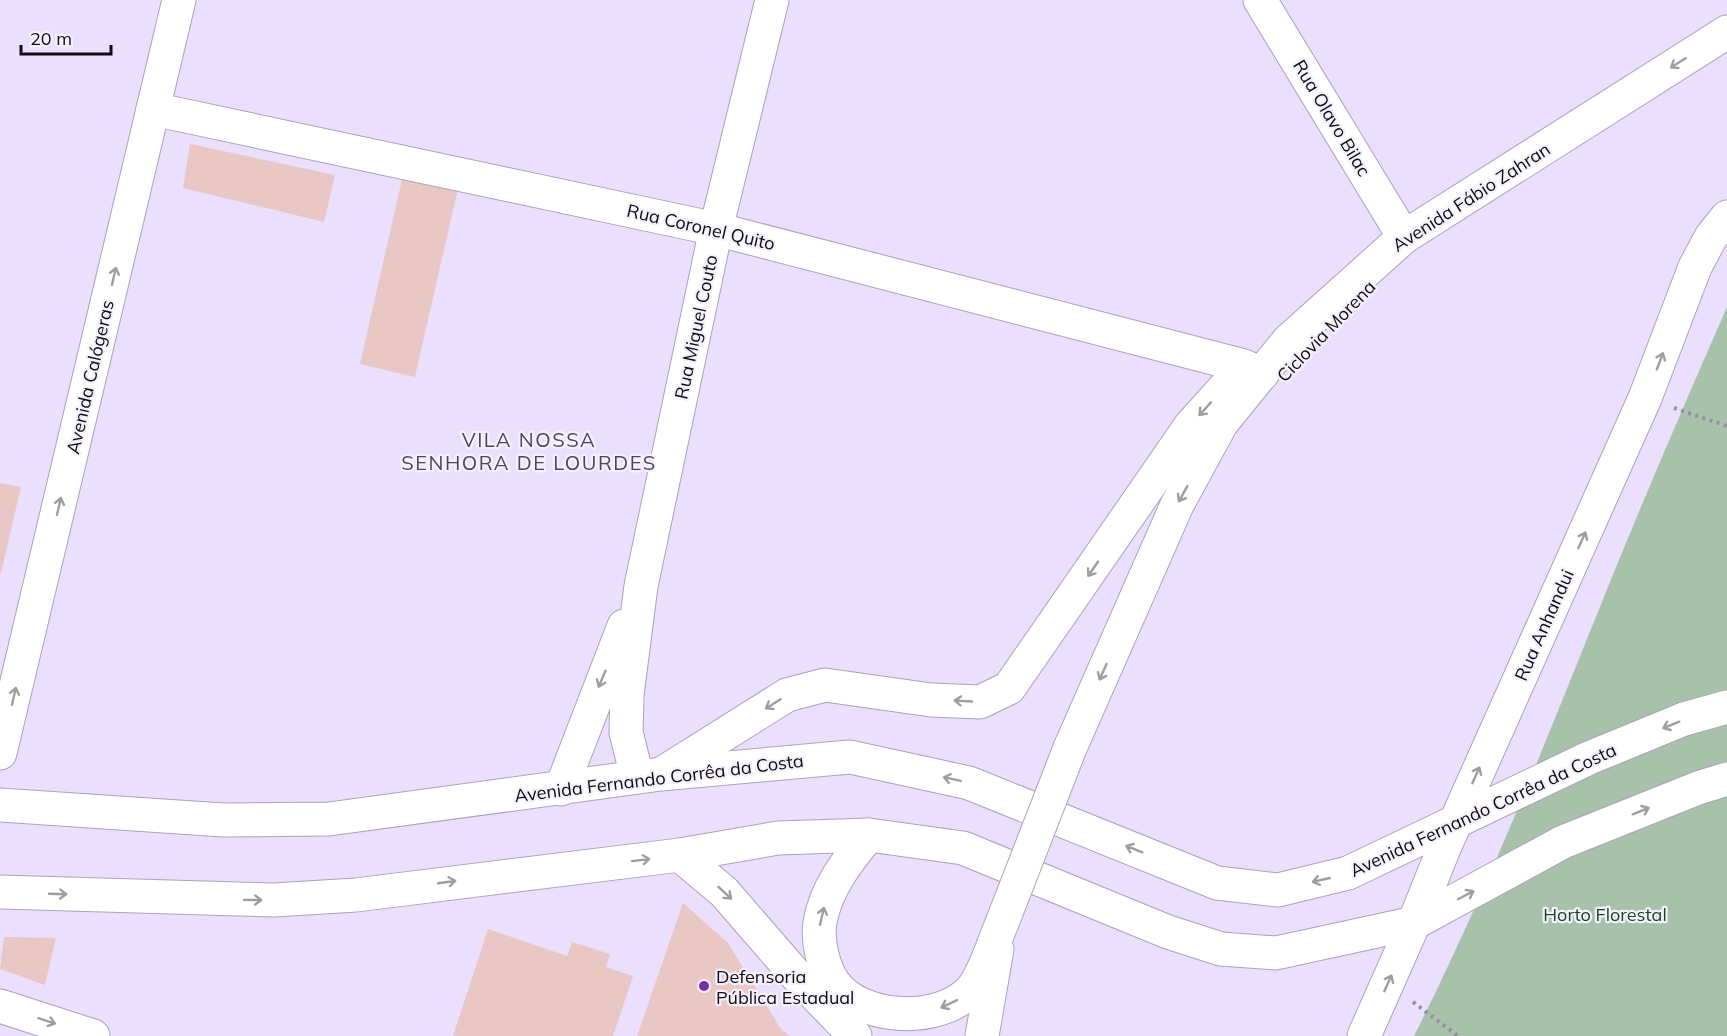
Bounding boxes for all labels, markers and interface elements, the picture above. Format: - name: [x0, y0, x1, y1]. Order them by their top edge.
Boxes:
- scale bar: [21, 18, 111, 56]
- text: 20 m: [30, 27, 72, 50]
- street label: Rua Olavo Bilac: [1288, 55, 1376, 181]
- one-way arrow: [1669, 57, 1686, 70]
- street label: Avenida Fábio Zahran: [1388, 137, 1554, 257]
- street label: Rua Coronel Quito: [625, 199, 777, 255]
- street label: Rua Miguel Couto: [669, 253, 723, 401]
- one-way arrow: [108, 267, 120, 286]
- street label: Ciclovia Morena: [1272, 275, 1380, 387]
- street label: Avenida Calógeras: [61, 298, 119, 456]
- one-way arrow: [1655, 352, 1666, 371]
- one-way arrow: [1198, 401, 1212, 416]
- district label: VILA NOSSA SENHORA DE LOURDES: [401, 427, 657, 475]
- one-way arrow: [1177, 485, 1189, 502]
- one-way arrow: [53, 497, 65, 516]
- one-way arrow: [1577, 531, 1588, 549]
- one-way arrow: [1087, 560, 1099, 576]
- street label: Rua Anhandui: [1509, 566, 1579, 684]
- one-way arrow: [1097, 663, 1108, 681]
- one-way arrow: [596, 669, 607, 687]
- one-way arrow: [8, 687, 20, 706]
- one-way arrow: [954, 696, 974, 707]
- one-way arrow: [765, 698, 782, 710]
- one-way arrow: [1663, 720, 1681, 731]
- street label: Avenida Fernando Corrêa da Costa: [1346, 738, 1620, 882]
- street label: Avenida Fernando Corrêa da Costa: [513, 749, 805, 807]
- one-way arrow: [1471, 767, 1483, 785]
- one-way arrow: [943, 773, 963, 784]
- one-way arrow: [1632, 805, 1650, 816]
- one-way arrow: [1125, 843, 1144, 854]
- one-way arrow: [631, 854, 650, 865]
- one-way arrow: [1312, 874, 1331, 886]
- one-way arrow: [437, 877, 457, 888]
- one-way arrow: [717, 886, 732, 900]
- one-way arrow: [48, 888, 68, 899]
- one-way arrow: [1456, 889, 1474, 900]
- one-way arrow: [243, 894, 263, 906]
- park label: Horto Florestal: [1543, 903, 1667, 926]
- one-way arrow: [817, 907, 828, 926]
- place label: Defensoria Pública Estadual: [716, 965, 854, 1009]
- one-way arrow: [1383, 974, 1394, 992]
- marker: Defensoria Pública Estadual: [697, 979, 711, 993]
- one-way arrow: [940, 998, 958, 1010]
- one-way arrow: [37, 1016, 56, 1027]

